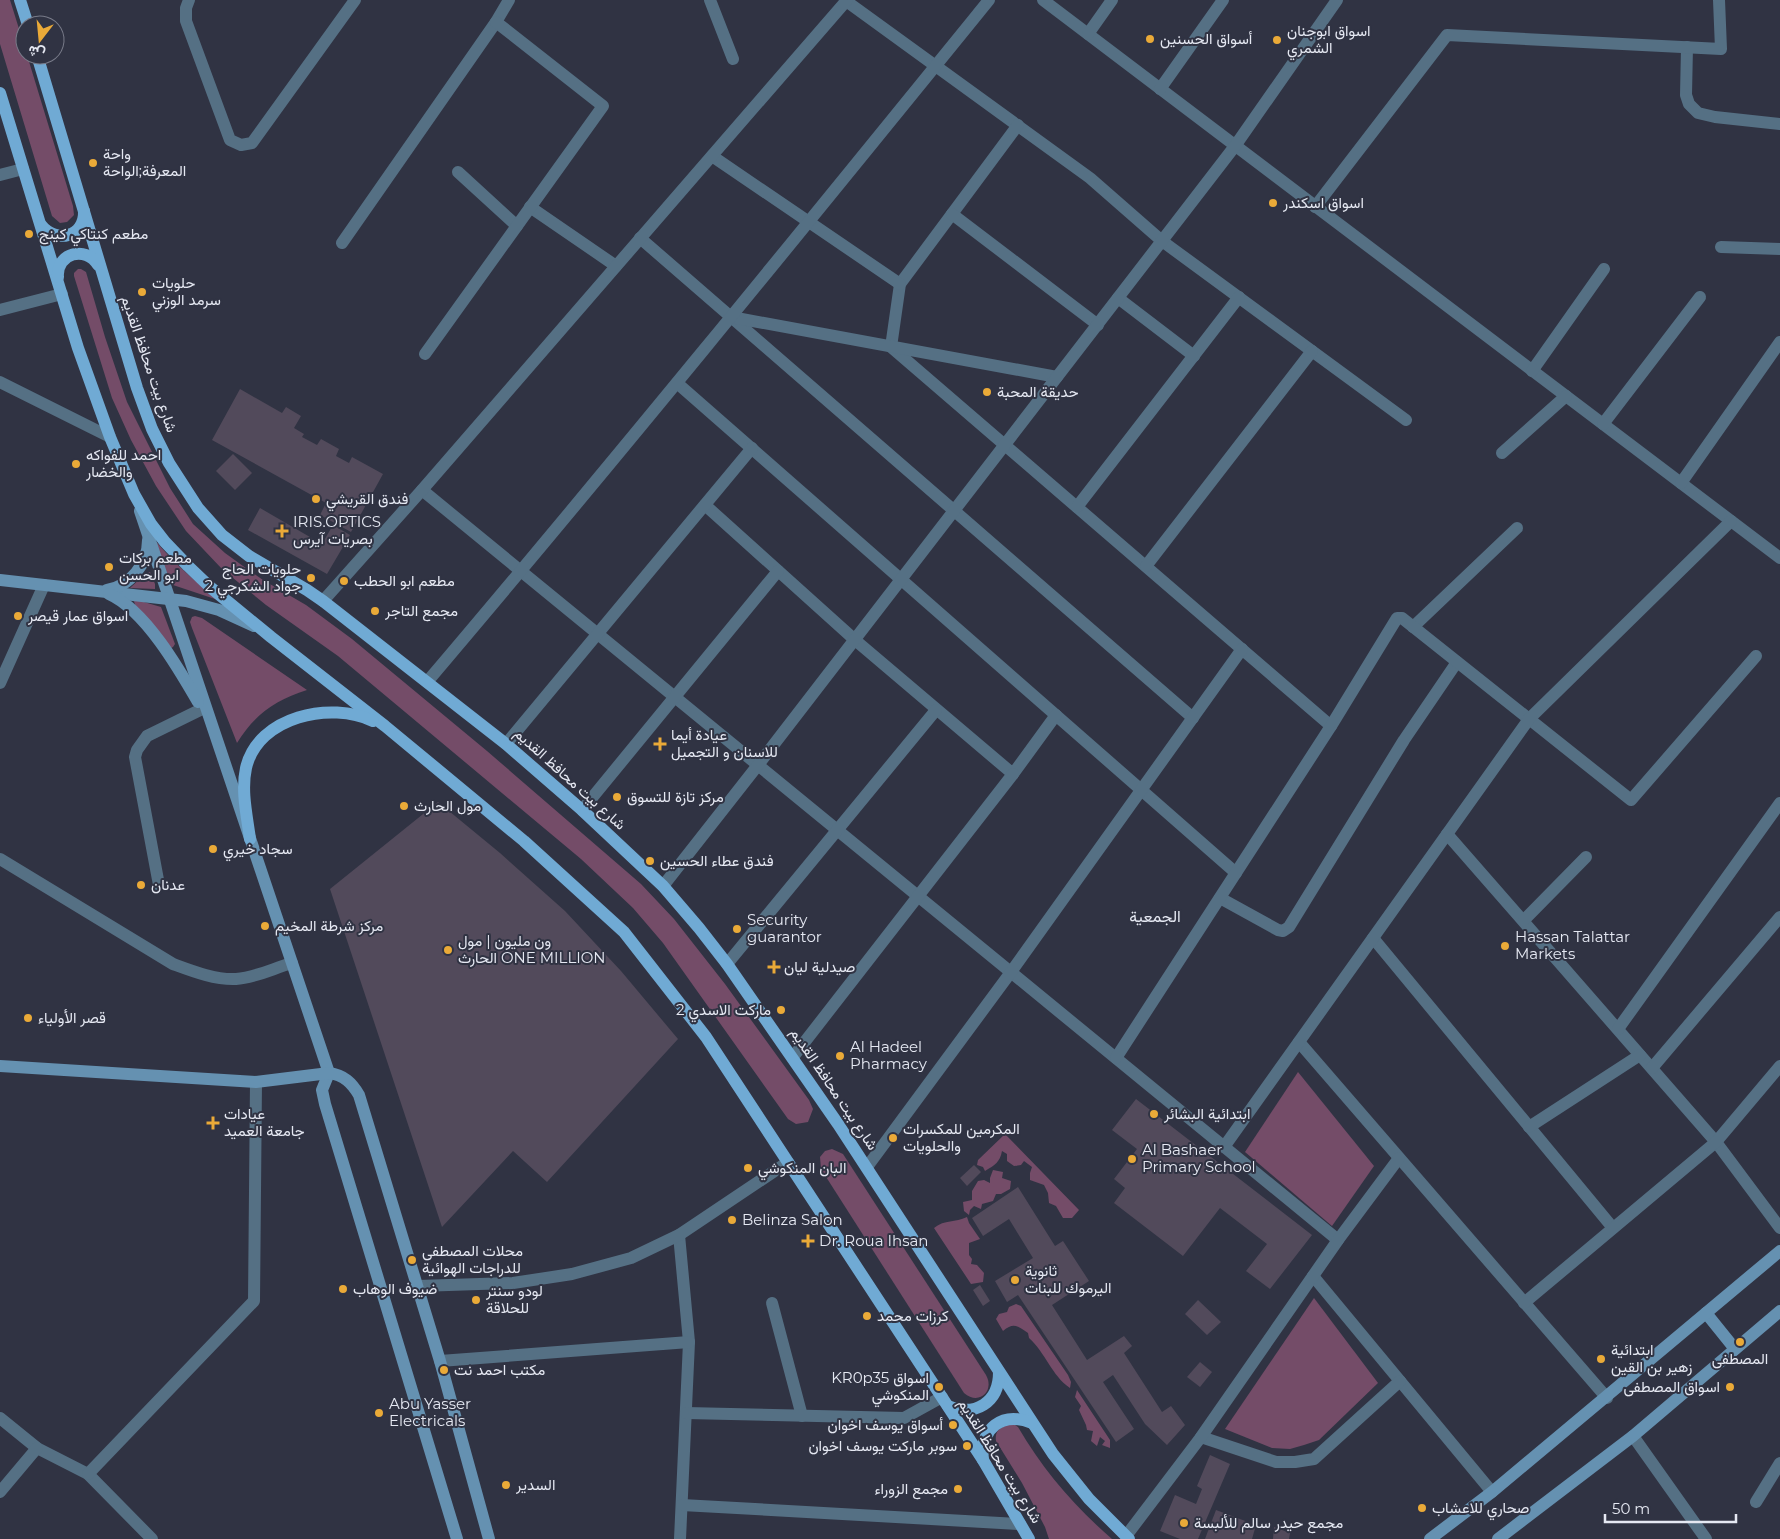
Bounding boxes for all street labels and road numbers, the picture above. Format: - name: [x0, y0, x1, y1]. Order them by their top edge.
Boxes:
- street label: شارع بيت محافظ القديم: [115, 293, 182, 436]
- street label: شارع بيت محافظ القديم: [509, 724, 630, 835]
- street label: شارع بيت محافظ القديم: [785, 1024, 883, 1155]
- street label: شارع بيت محافظ القديم: [953, 1395, 1047, 1528]

